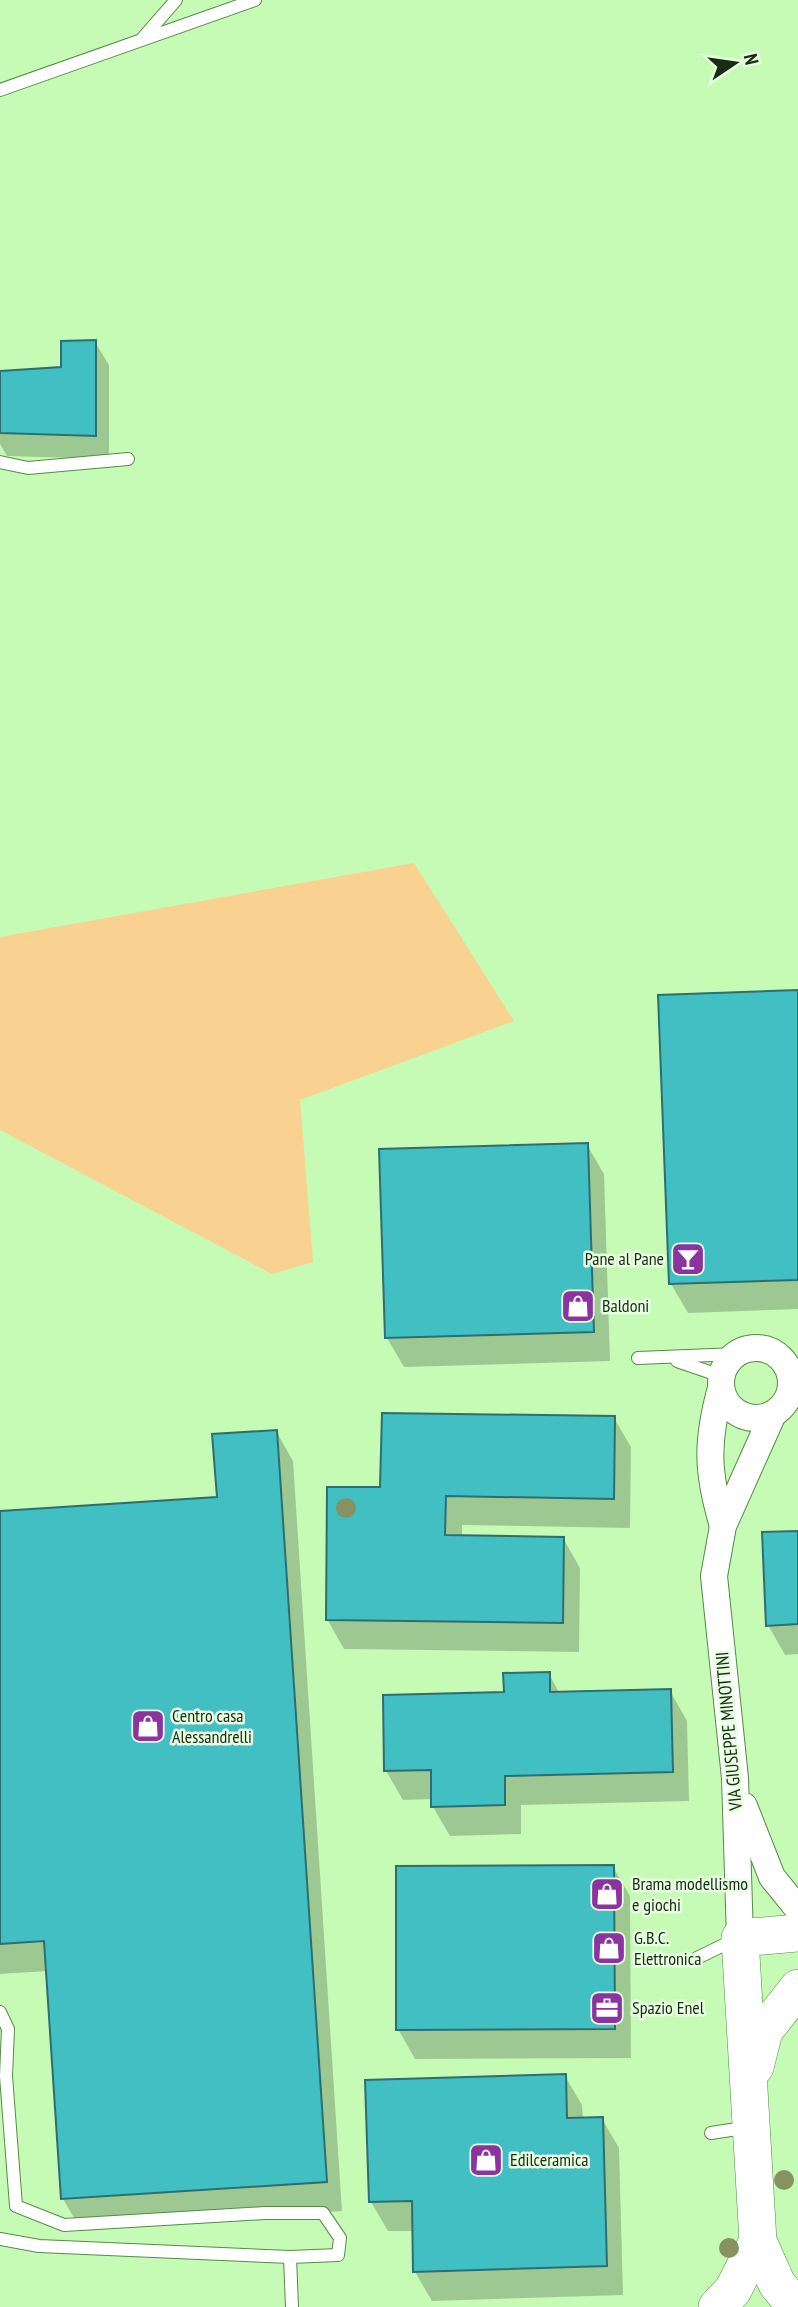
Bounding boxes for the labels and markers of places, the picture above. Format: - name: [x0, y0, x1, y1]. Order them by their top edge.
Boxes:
- bar icon: Pane al Pane: [669, 1240, 707, 1278]
- place label: Pane al Pane: [585, 1247, 664, 1270]
- shop icon: Baldoni: [559, 1287, 597, 1325]
- place label: Baldoni: [602, 1294, 649, 1317]
- place label: Centro casa Alessandrelli: [172, 1704, 252, 1748]
- shop icon: Centro casa Alessandrelli: [129, 1707, 167, 1745]
- place label: Brama modellismo e giochi: [632, 1872, 748, 1916]
- shop icon: Brama modellismo e giochi: [588, 1875, 626, 1913]
- place label: G.B.C. Elettronica: [634, 1926, 701, 1970]
- shop icon: G.B.C. Elettronica: [590, 1929, 628, 1967]
- office icon: Spazio Enel: [588, 1989, 626, 2027]
- place label: Spazio Enel: [632, 1996, 705, 2019]
- shop icon: Edilceramica: [467, 2141, 505, 2179]
- place label: Edilceramica: [510, 2148, 589, 2171]

